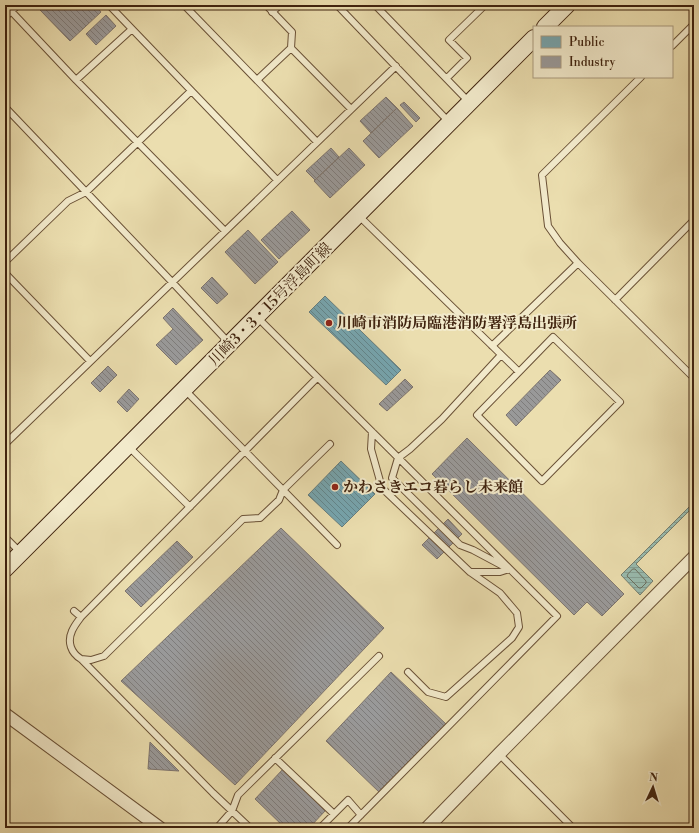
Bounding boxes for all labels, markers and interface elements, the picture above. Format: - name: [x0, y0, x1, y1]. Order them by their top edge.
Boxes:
- legend: [533, 26, 673, 78]
- text: Public: [569, 35, 605, 50]
- text: Industry: [569, 55, 616, 70]
- street label: 川崎3・3・15号浮島町線: [205, 239, 336, 370]
- place label: 川崎市消防局臨港消防署浮島出張所: [337, 314, 577, 333]
- marker: 川崎市消防局臨港消防署浮島出張所: [324, 318, 334, 328]
- place label: かわさきエコ暮らし未来館: [343, 478, 523, 497]
- marker: かわさきエコ暮らし未来館: [330, 482, 340, 492]
- north arrow: [633, 767, 673, 807]
- text: N: [649, 771, 659, 785]

